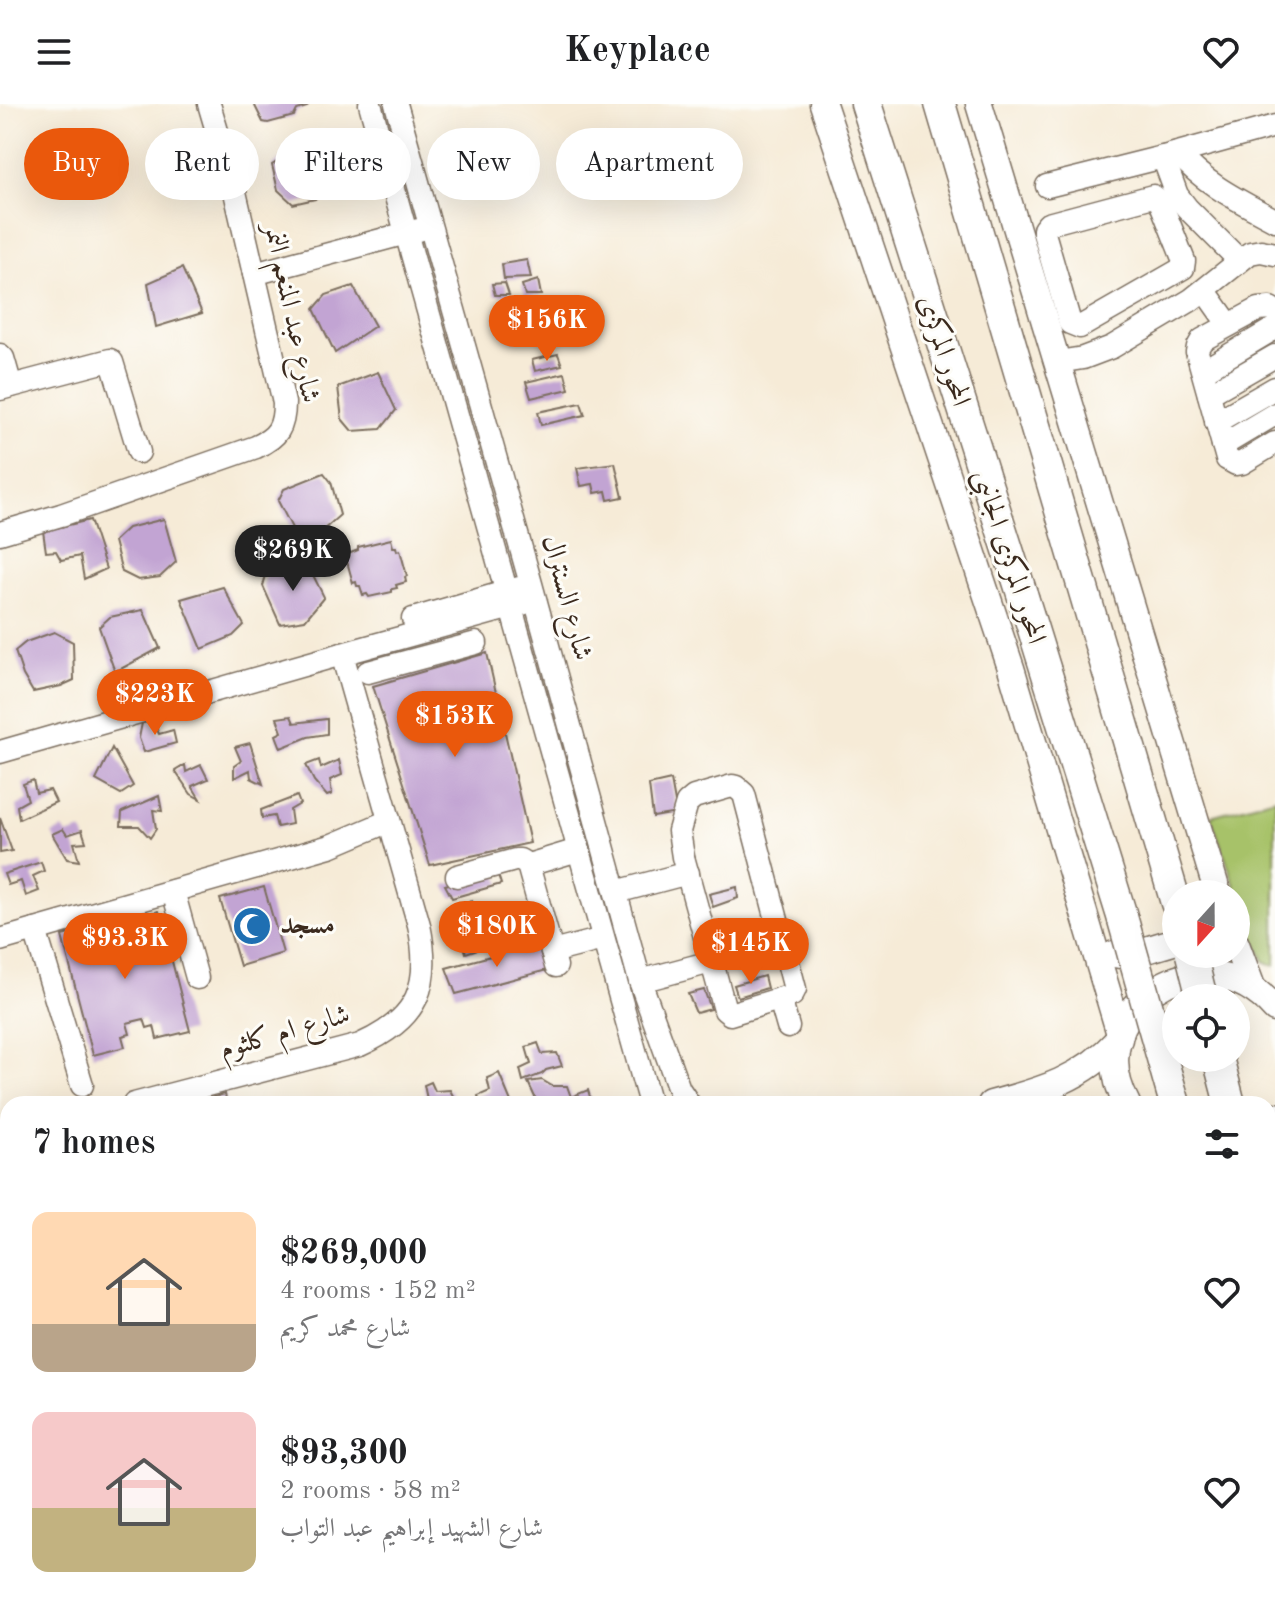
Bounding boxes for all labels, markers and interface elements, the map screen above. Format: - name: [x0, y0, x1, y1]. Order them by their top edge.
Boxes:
- icon: menu: [32, 30, 76, 74]
- icon: heart: [1199, 30, 1243, 74]
- text: Keyplace: [564, 34, 711, 70]
- chip: Buy: [24, 128, 129, 200]
- chip: Rent: [145, 128, 259, 200]
- chip: Filters: [275, 128, 411, 200]
- chip: New: [427, 128, 540, 200]
- chip: Apartment: [556, 128, 743, 200]
- street label: شارع عبد المنعم النمر: [248, 218, 324, 407]
- street label: المحور المركزى: [911, 291, 977, 410]
- pin: $156K: [491, 295, 603, 363]
- text: $156K: [507, 308, 587, 334]
- street label: المحور المركزى الجانبى: [963, 466, 1052, 649]
- pin: $269K: [237, 525, 349, 593]
- street label: شارع السنترال: [529, 532, 596, 665]
- text: $269K: [253, 538, 333, 564]
- pin: $223K: [99, 669, 211, 737]
- text: $223K: [115, 682, 195, 708]
- pin: $153K: [399, 691, 511, 759]
- text: $153K: [415, 704, 495, 730]
- north arrow: [1162, 880, 1250, 968]
- map controls: [1162, 880, 1250, 1072]
- pin: $180K: [441, 901, 553, 969]
- mosque icon: مسجد: [231, 905, 273, 947]
- place label: مسجد: [280, 912, 335, 940]
- pin: $93.3K: [60, 913, 190, 981]
- text: $180K: [457, 914, 537, 940]
- pin: $145K: [695, 918, 807, 986]
- text: $93.3K: [81, 926, 169, 952]
- text: $145K: [711, 931, 791, 957]
- button: locate: [1162, 984, 1250, 1072]
- street label: شارع ام كلثوم: [216, 999, 355, 1073]
- icon: filters: [1200, 1122, 1244, 1166]
- text: 7 homes: [32, 1127, 155, 1161]
- text: $269,000: [280, 1237, 428, 1271]
- icon: home: [96, 1244, 192, 1340]
- icon: heart: [1200, 1270, 1244, 1314]
- text: 4 rooms · 152 m²: [280, 1278, 476, 1304]
- text: شارع محمد كريم: [280, 1316, 410, 1342]
- text: $93,300: [280, 1437, 408, 1471]
- icon: home: [96, 1444, 192, 1540]
- icon: heart: [1200, 1470, 1244, 1514]
- text: 2 rooms · 58 m²: [280, 1478, 461, 1504]
- text: شارع الشهيد إبراهيم عبد التواب: [280, 1516, 543, 1542]

